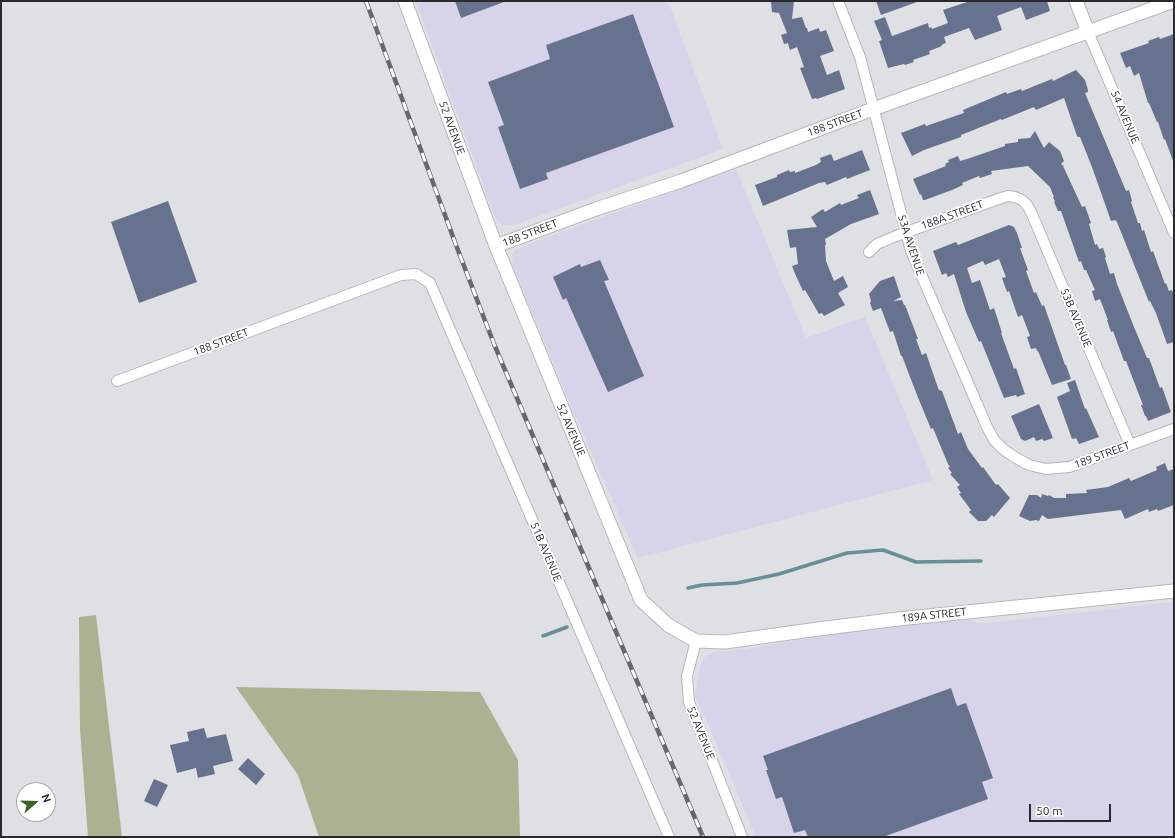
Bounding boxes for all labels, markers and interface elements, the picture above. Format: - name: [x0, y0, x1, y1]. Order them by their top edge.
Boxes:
- street label: 54 AVENUE: [1108, 89, 1142, 145]
- street label: 52 AVENUE: [436, 99, 468, 157]
- street label: 188 STREET: [805, 107, 865, 139]
- street label: 188A STREET: [919, 198, 985, 232]
- street label: 53A AVENUE: [895, 213, 927, 277]
- street label: 188 STREET: [500, 216, 560, 250]
- street label: 53B AVENUE: [1058, 286, 1094, 350]
- street label: 188 STREET: [191, 325, 251, 359]
- street label: 52 AVENUE: [554, 402, 588, 458]
- street label: 189 STREET: [1072, 439, 1132, 471]
- street label: 51B AVENUE: [528, 520, 564, 584]
- street label: 189A STREET: [901, 605, 967, 625]
- street label: 52 AVENUE: [684, 704, 718, 762]
- north arrow: [16, 782, 56, 822]
- text: N: [39, 792, 53, 804]
- scale bar: [1031, 796, 1113, 822]
- text: 50 m: [1036, 804, 1063, 817]

